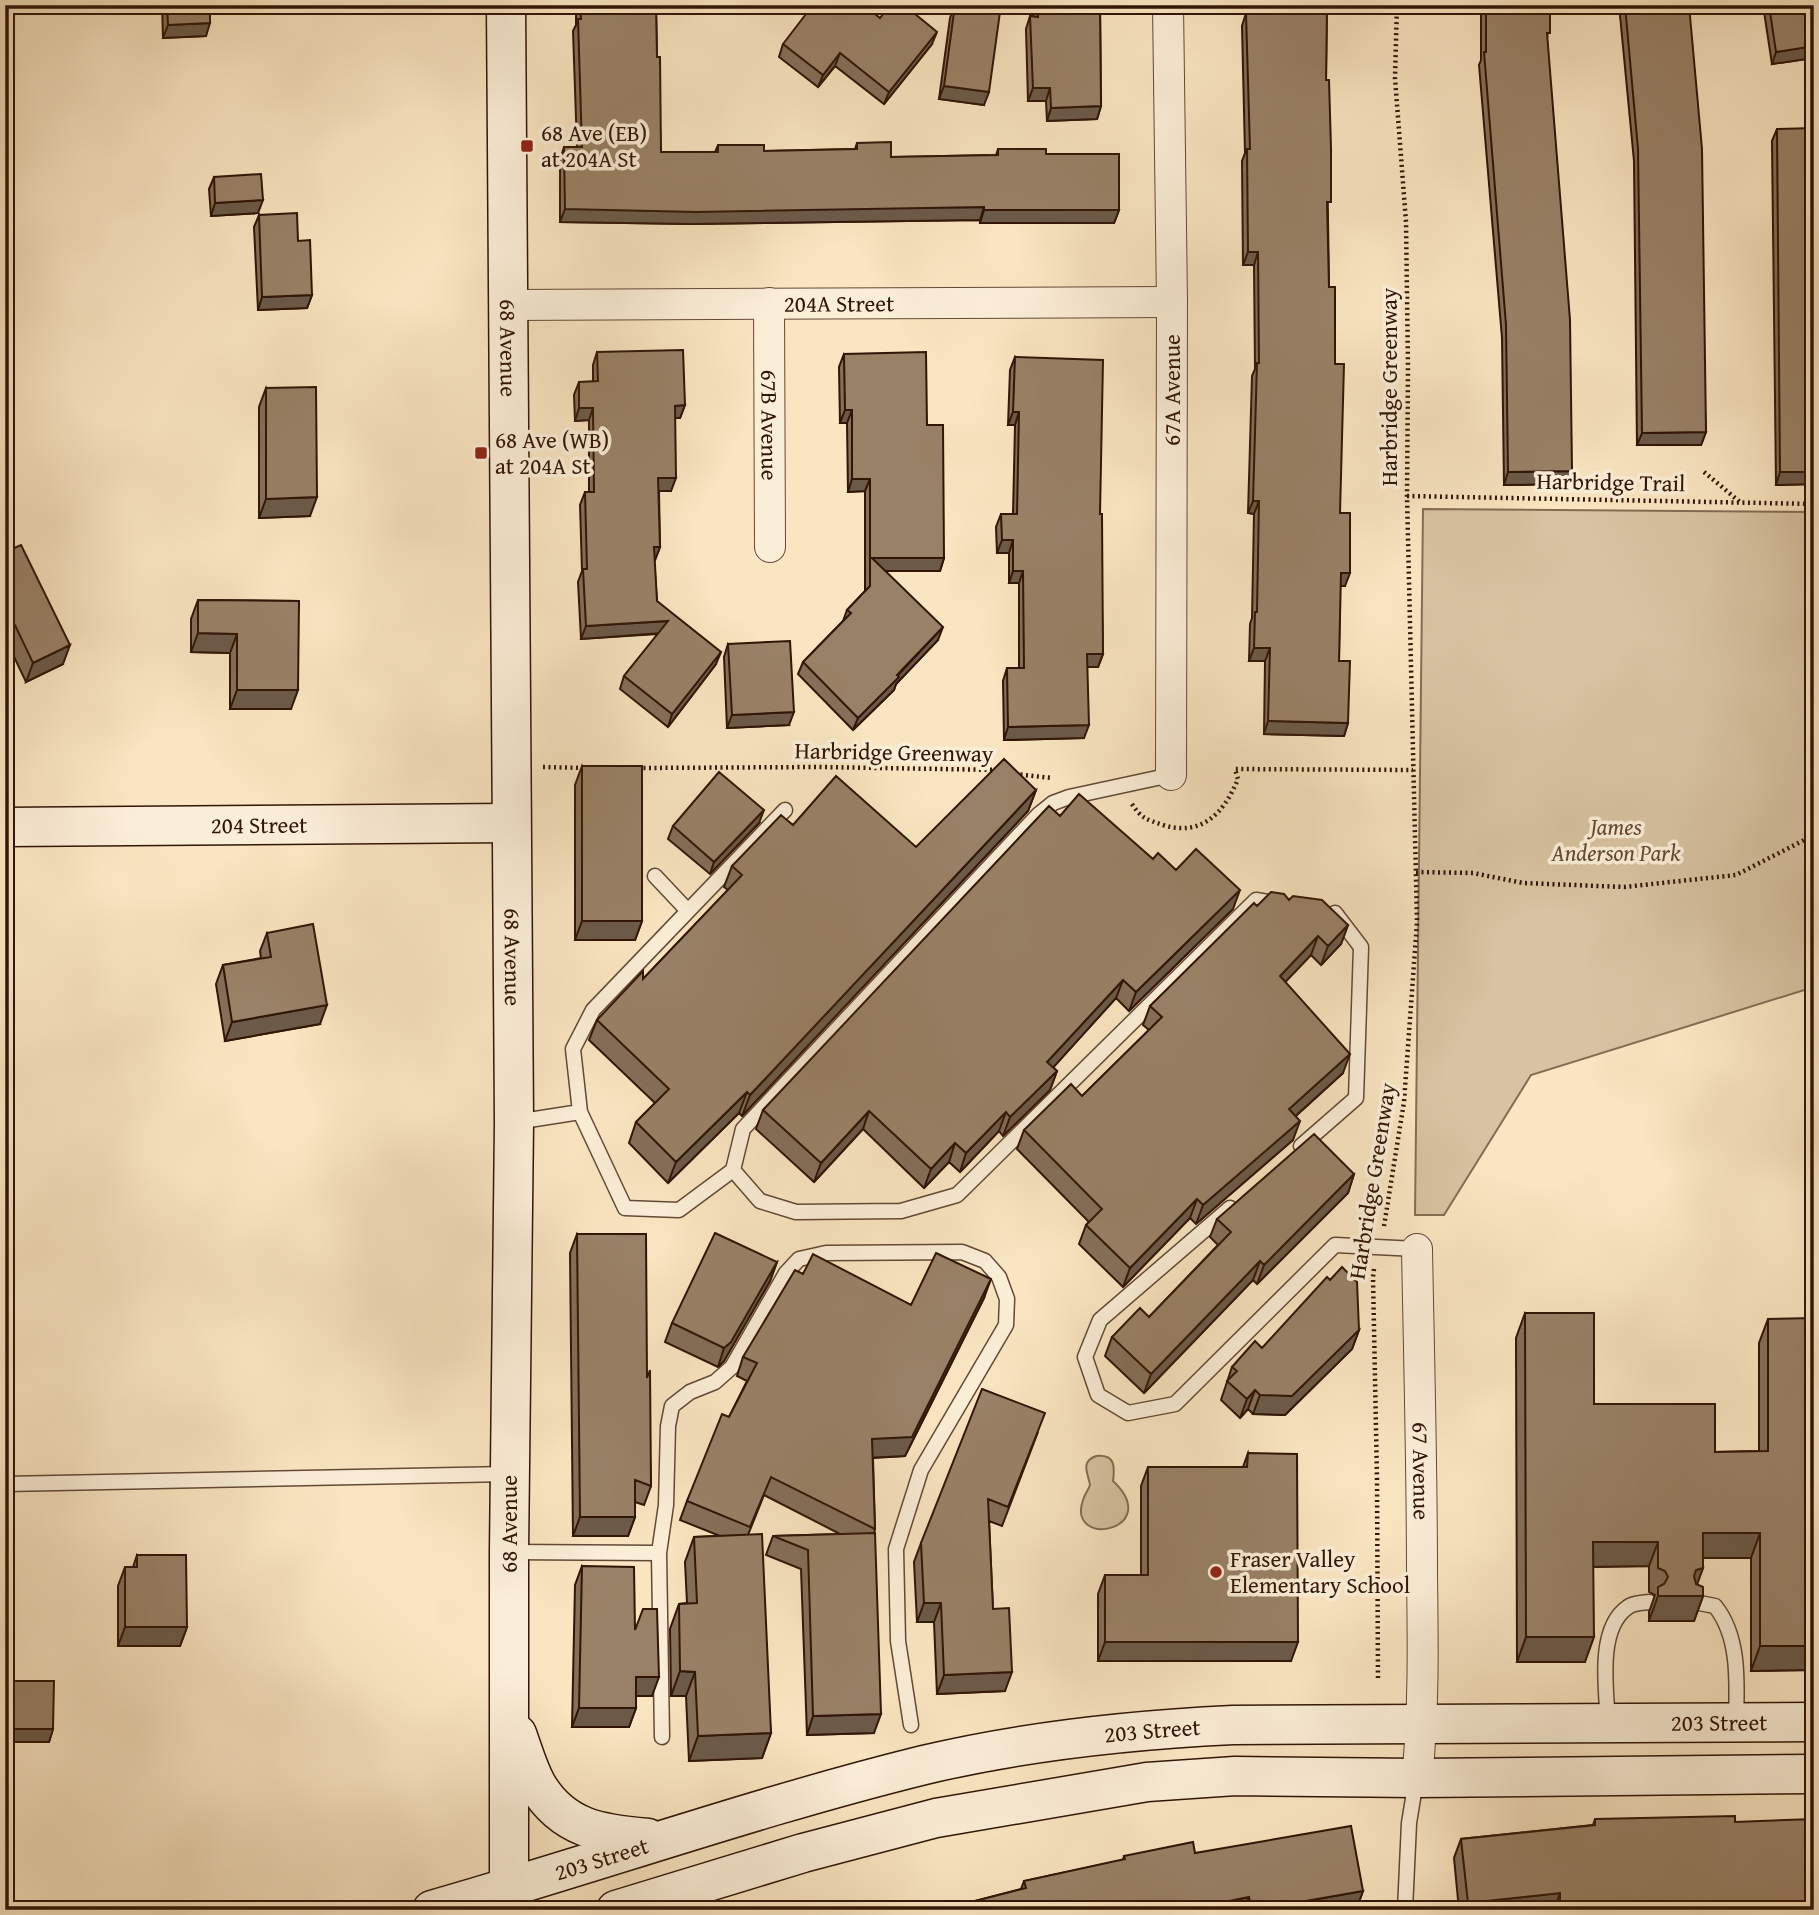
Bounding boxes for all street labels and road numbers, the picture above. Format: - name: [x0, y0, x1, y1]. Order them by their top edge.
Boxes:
- street label: 204A Street: [784, 286, 894, 320]
- street label: Harbridge Greenway: [1372, 287, 1405, 486]
- street label: 68 Avenue: [492, 299, 526, 397]
- street label: 67A Avenue: [1155, 334, 1188, 446]
- street label: 67B Avenue: [753, 369, 787, 481]
- street label: Harbridge Trail: [1536, 464, 1686, 499]
- street label: Harbridge Greenway: [794, 733, 994, 770]
- street label: 204 Street: [211, 808, 307, 841]
- street label: 68 Avenue: [496, 908, 530, 1006]
- street label: Harbridge Greenway: [1340, 1080, 1403, 1282]
- street label: 67 Avenue: [1404, 1422, 1439, 1520]
- street label: 68 Avenue: [492, 1475, 525, 1573]
- street label: 203 Street: [1671, 1705, 1767, 1739]
- street label: 203 Street: [1102, 1710, 1201, 1751]
- street label: 203 Street: [550, 1828, 652, 1889]

